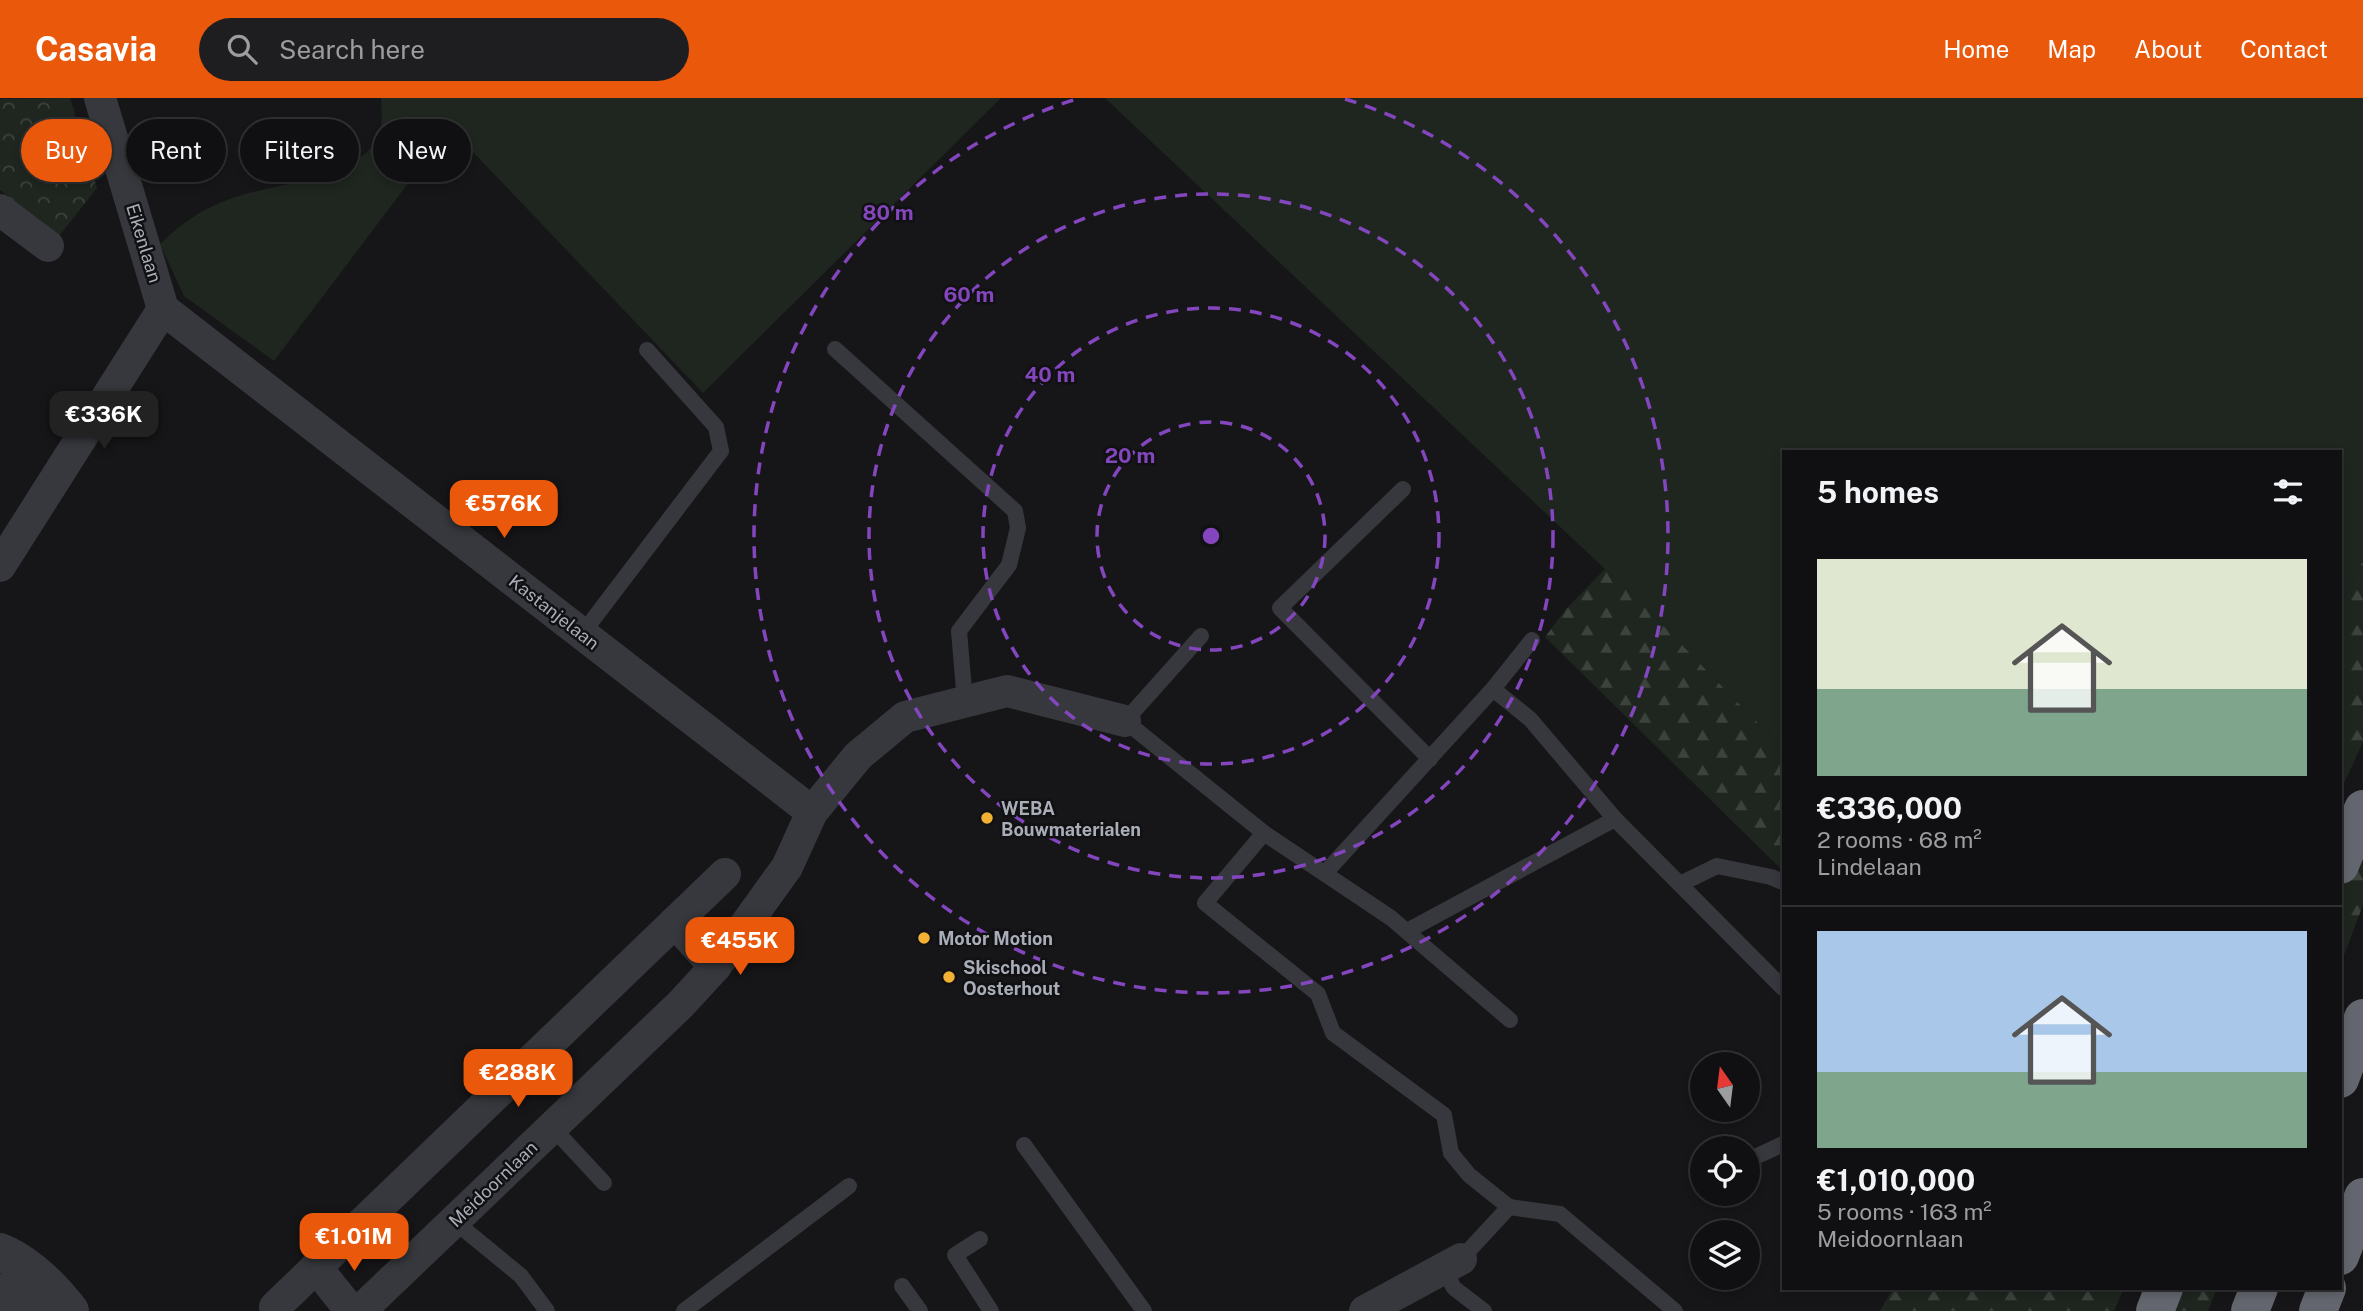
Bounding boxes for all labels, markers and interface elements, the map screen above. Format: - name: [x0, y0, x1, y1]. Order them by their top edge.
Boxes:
- search box: [199, 18, 689, 81]
- text: Casavia: [35, 30, 157, 68]
- icon: search: [223, 30, 261, 68]
- text: Search here: [279, 34, 425, 65]
- text: Home: [1943, 35, 2009, 63]
- text: Map: [2047, 35, 2096, 63]
- text: About: [2134, 35, 2202, 63]
- text: Contact: [2240, 35, 2328, 63]
- chip: Buy: [21, 119, 112, 182]
- chip: Rent: [126, 119, 226, 182]
- chip: Filters: [240, 119, 359, 182]
- chip: New: [373, 119, 471, 182]
- text: 80 m: [862, 200, 914, 225]
- street label: Eikenlaan: [122, 201, 166, 285]
- text: 60 m: [944, 282, 994, 307]
- text: 40 m: [1025, 362, 1075, 387]
- pin: €336K: [55, 392, 153, 451]
- text: €336K: [65, 400, 143, 427]
- text: 20 m: [1105, 443, 1155, 468]
- icon: filters: [2269, 473, 2307, 511]
- text: 5 homes: [1817, 474, 1939, 510]
- pin: €576K: [455, 480, 553, 540]
- text: €576K: [466, 489, 542, 516]
- centre of rings: [1199, 524, 1223, 548]
- street label: Kastanjelaan: [505, 570, 603, 654]
- icon: home: [1999, 605, 2125, 731]
- text: €336,000: [1817, 790, 1962, 826]
- place label: WEBA Bouwmaterialen: [1001, 798, 1141, 840]
- marker: WEBA Bouwmaterialen: [979, 810, 995, 826]
- text: 2 rooms · 68 m²: [1817, 826, 1982, 853]
- text: Lindelaan: [1817, 853, 1922, 880]
- pin: €455K: [691, 918, 789, 977]
- text: €455K: [701, 926, 779, 953]
- place label: Motor Motion: [938, 928, 1053, 949]
- marker: Motor Motion: [916, 930, 932, 946]
- place label: Skischool Oosterhout: [963, 957, 1060, 999]
- marker: Skischool Oosterhout: [941, 969, 957, 985]
- icon: home: [1999, 977, 2125, 1103]
- pin: €288K: [469, 1049, 567, 1109]
- north arrow: [1690, 1052, 1760, 1122]
- map controls: [1690, 1052, 1760, 1290]
- text: €288K: [480, 1058, 556, 1085]
- button: locate: [1690, 1136, 1760, 1206]
- street label: Meidoornlaan: [444, 1137, 542, 1231]
- text: €1,010,000: [1817, 1162, 1975, 1198]
- text: 5 rooms · 163 m²: [1817, 1198, 1992, 1225]
- pin: €1.01M: [297, 1214, 411, 1273]
- button: layers: [1690, 1220, 1760, 1290]
- text: €1.01M: [316, 1222, 392, 1249]
- text: Meidoornlaan: [1817, 1225, 1963, 1252]

